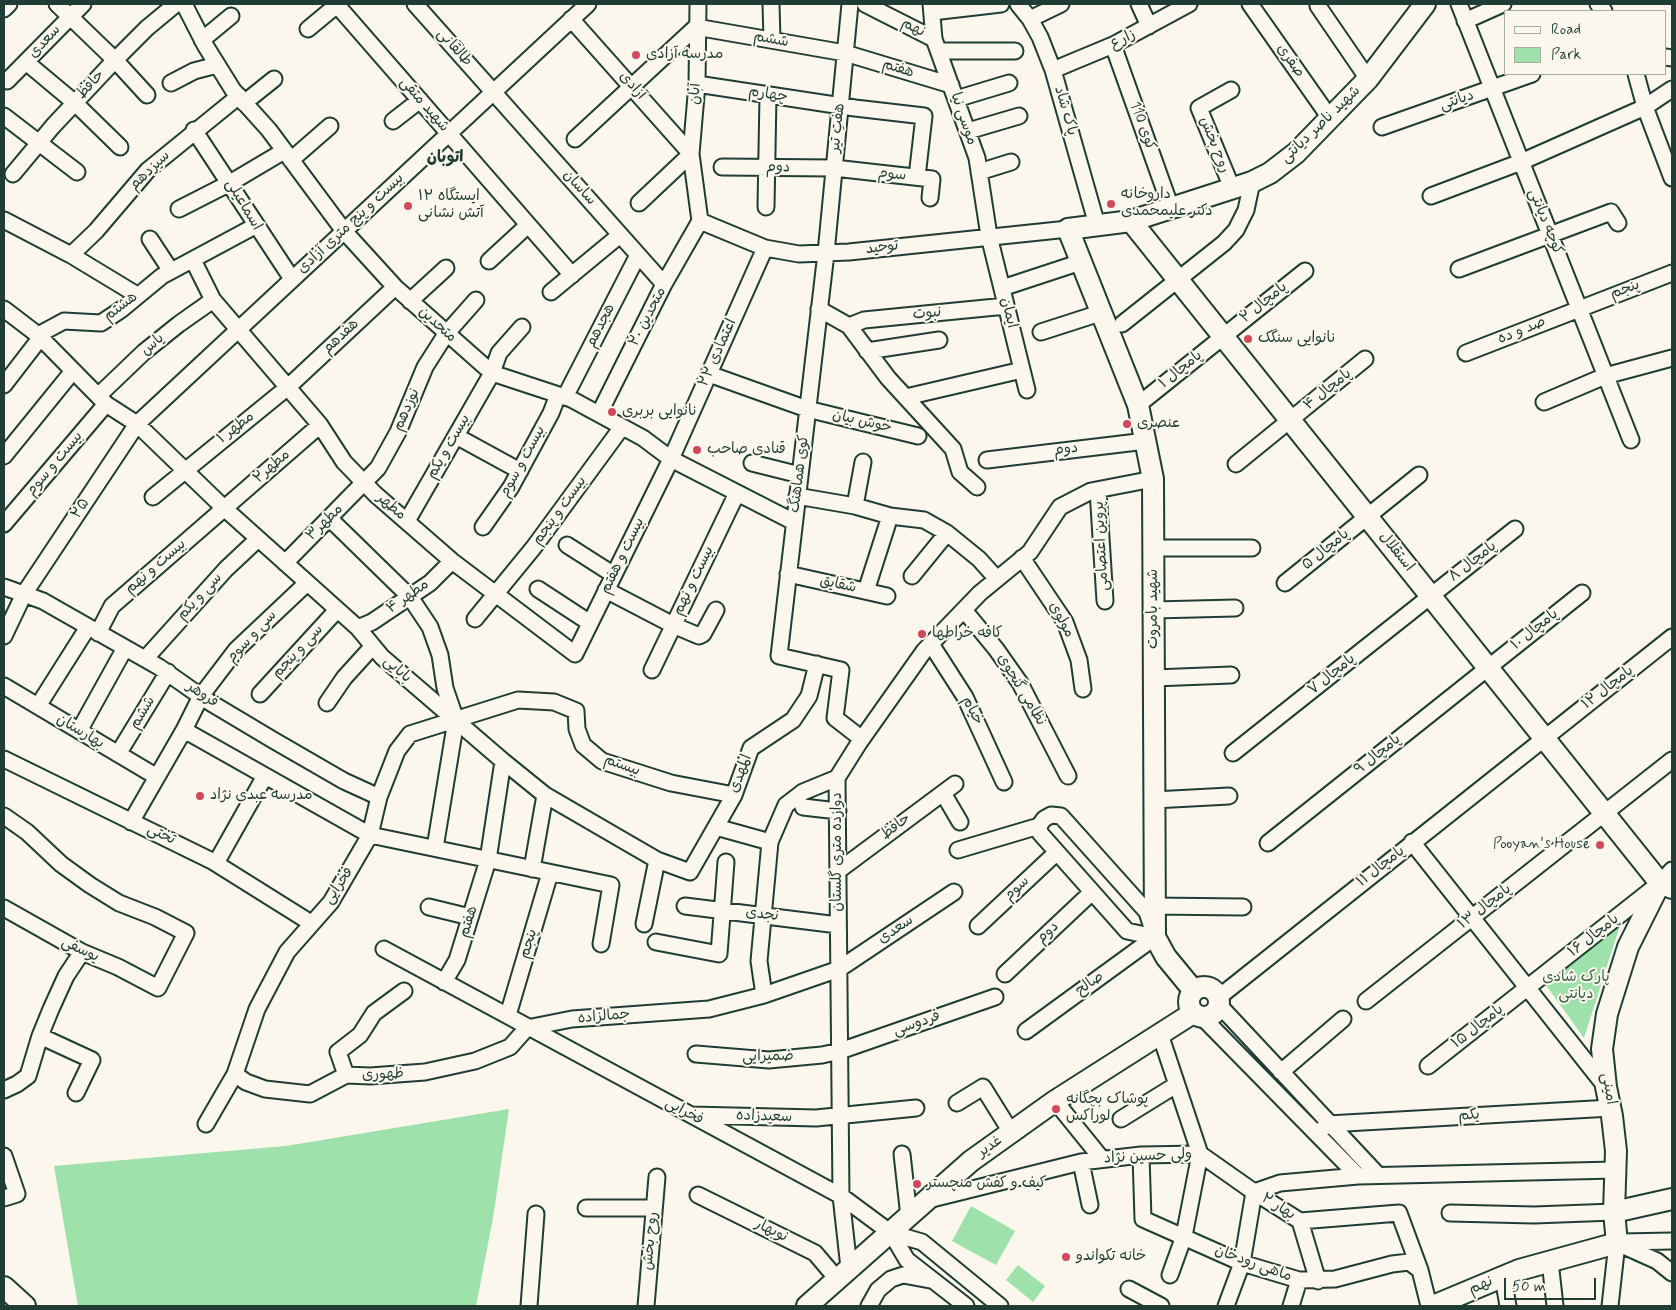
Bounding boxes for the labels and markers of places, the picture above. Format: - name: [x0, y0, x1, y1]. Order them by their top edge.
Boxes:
- place label: مدرسه آزادی: [646, 46, 723, 64]
- marker: مدرسه آزادی: [630, 49, 642, 61]
- place label: داروخانه دکتر علیمحمدی: [1121, 186, 1212, 221]
- place label: ایستگاه ۱۲ آتش نشانی: [418, 188, 484, 223]
- marker: داروخانه دکتر علیمحمدی: [1105, 198, 1117, 210]
- marker: ایستگاه ۱۲ آتش نشانی: [402, 200, 414, 212]
- place label: نانوایی سنگک: [1258, 330, 1336, 348]
- marker: نانوایی سنگک: [1242, 333, 1254, 345]
- place label: نانوایی بربری: [622, 403, 697, 421]
- marker: نانوایی بربری: [606, 406, 618, 418]
- place label: عنصری: [1137, 415, 1180, 433]
- marker: عنصری: [1121, 418, 1133, 430]
- place label: قنادی صاحب: [707, 441, 786, 459]
- marker: قنادی صاحب: [691, 444, 703, 456]
- place label: کافه خراطها: [932, 625, 1003, 643]
- marker: کافه خراطها: [916, 628, 928, 640]
- place label: مدرسه عبدی نژاد: [210, 787, 313, 805]
- marker: مدرسه عبدی نژاد: [194, 790, 206, 802]
- place label: Pooyan's House: [1493, 836, 1590, 854]
- marker: Pooyan's House: [1594, 839, 1606, 851]
- place label: پوشاک بچگانه لوراکس: [1066, 1091, 1148, 1126]
- marker: پوشاک بچگانه لوراکس: [1050, 1103, 1062, 1115]
- place label: کیف و کفش منچستر: [927, 1175, 1046, 1193]
- marker: کیف و کفش منچستر: [911, 1178, 923, 1190]
- place label: خانه تکواندو: [1076, 1248, 1146, 1266]
- marker: خانه تکواندو: [1060, 1251, 1072, 1263]

